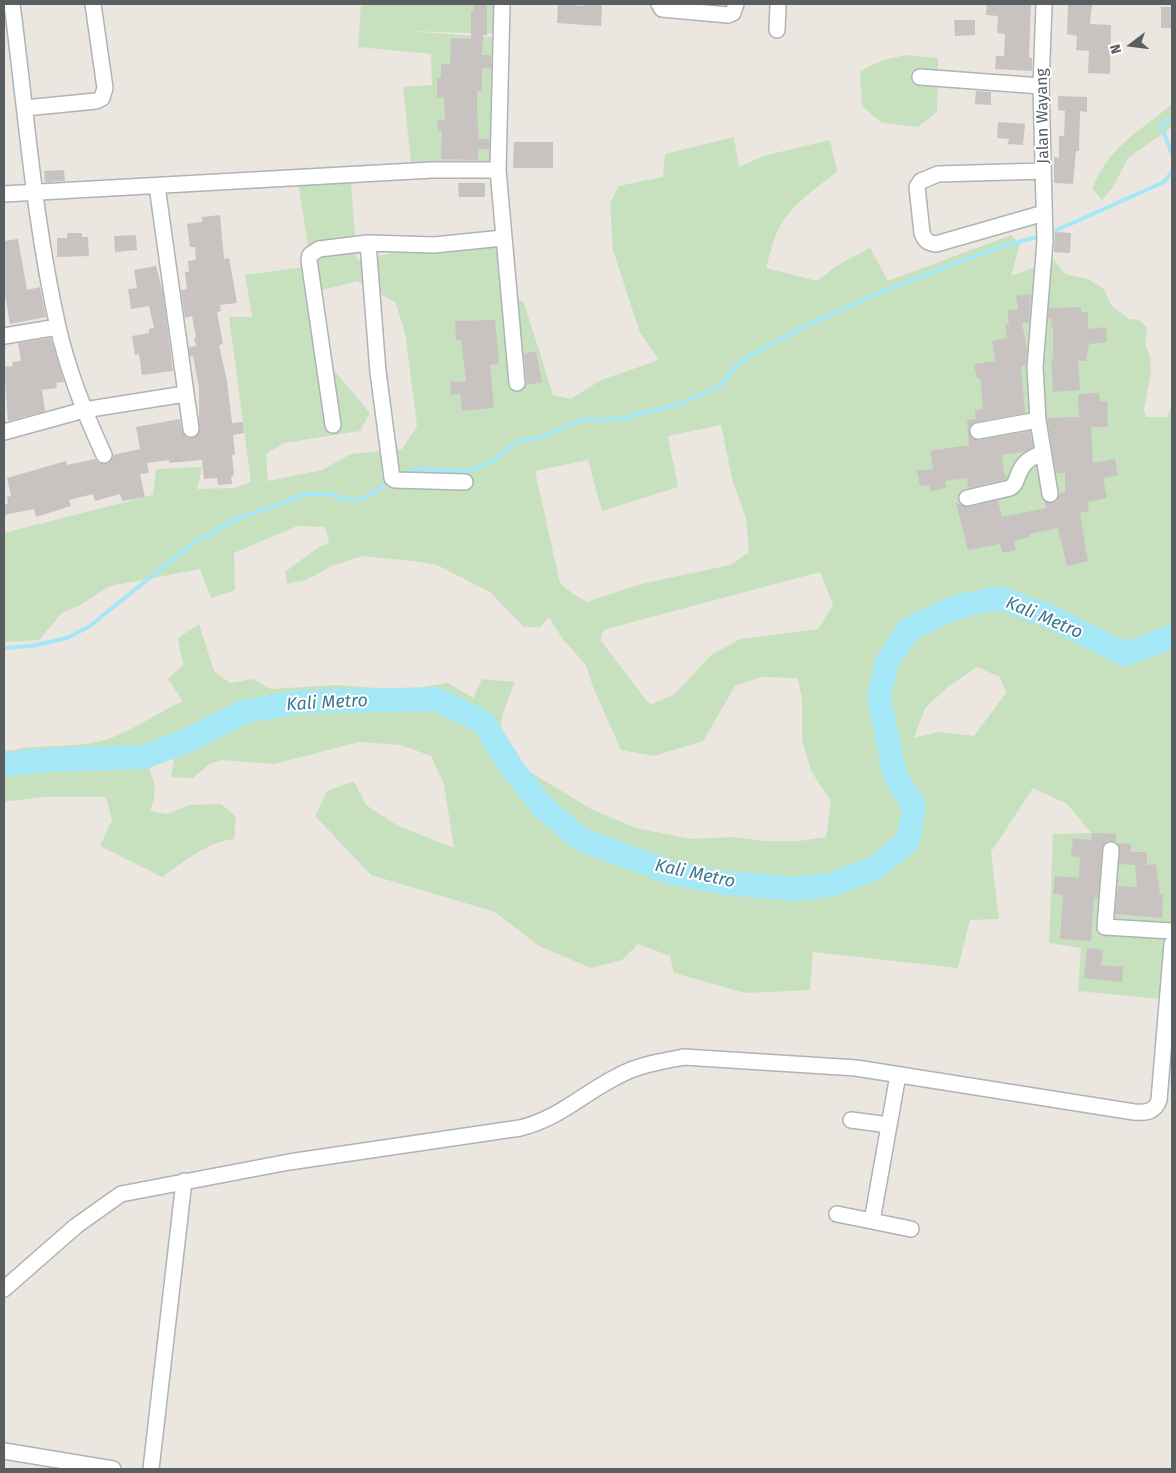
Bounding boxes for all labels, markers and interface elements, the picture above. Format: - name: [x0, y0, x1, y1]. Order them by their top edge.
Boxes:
- north arrow: [1106, 20, 1156, 70]
- text: N: [1107, 42, 1125, 56]
- street label: Jalan Wayang: [1033, 68, 1053, 164]
- water label: Kali Metro: [1002, 592, 1086, 644]
- water label: Kali Metro: [286, 690, 368, 716]
- water label: Kali Metro: [653, 855, 737, 893]

